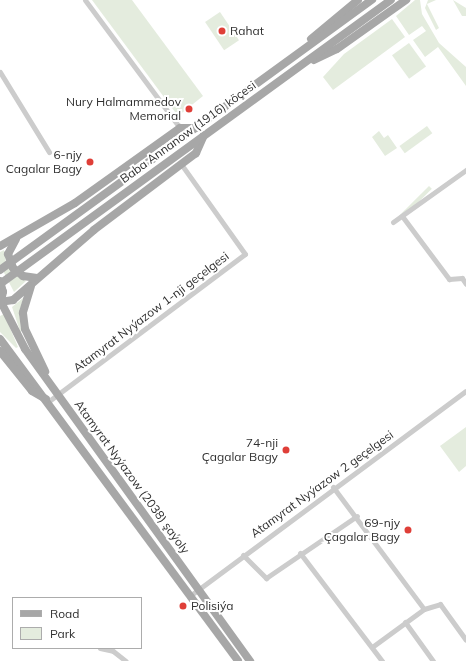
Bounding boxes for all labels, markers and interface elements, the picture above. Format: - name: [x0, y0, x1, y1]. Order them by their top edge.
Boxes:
- place label: Rahat: [230, 24, 264, 38]
- marker: Rahat: [217, 26, 227, 36]
- street label: Baba Annanow (1916) köçesi: [117, 78, 259, 186]
- place label: Nury Halmammedov Memorial: [66, 95, 181, 123]
- marker: Nury Halmammedov Memorial: [184, 104, 194, 114]
- place label: 6-njy Cagalar Bagy: [6, 148, 82, 176]
- marker: 6-njy Cagalar Bagy: [85, 157, 95, 167]
- street label: Atamyrat Nyýazow 1-nji geçelgesi: [70, 249, 232, 375]
- street label: Atamyrat Nyýazow (2038) şaýoly: [71, 397, 193, 557]
- street label: Atamyrat Nyýazow 2 geçelgesi: [248, 427, 396, 541]
- place label: 74-nji Çagalar Bagy: [202, 436, 278, 464]
- marker: 74-nji Çagalar Bagy: [281, 445, 291, 455]
- place label: 69-njy Çagalar Bagy: [324, 516, 400, 544]
- marker: 69-njy Çagalar Bagy: [403, 525, 413, 535]
- legend: [12, 597, 142, 649]
- place label: Polisiýa: [191, 599, 233, 613]
- marker: Polisiýa: [178, 601, 188, 611]
- text: Road: [50, 606, 79, 621]
- text: Park: [50, 626, 75, 641]

